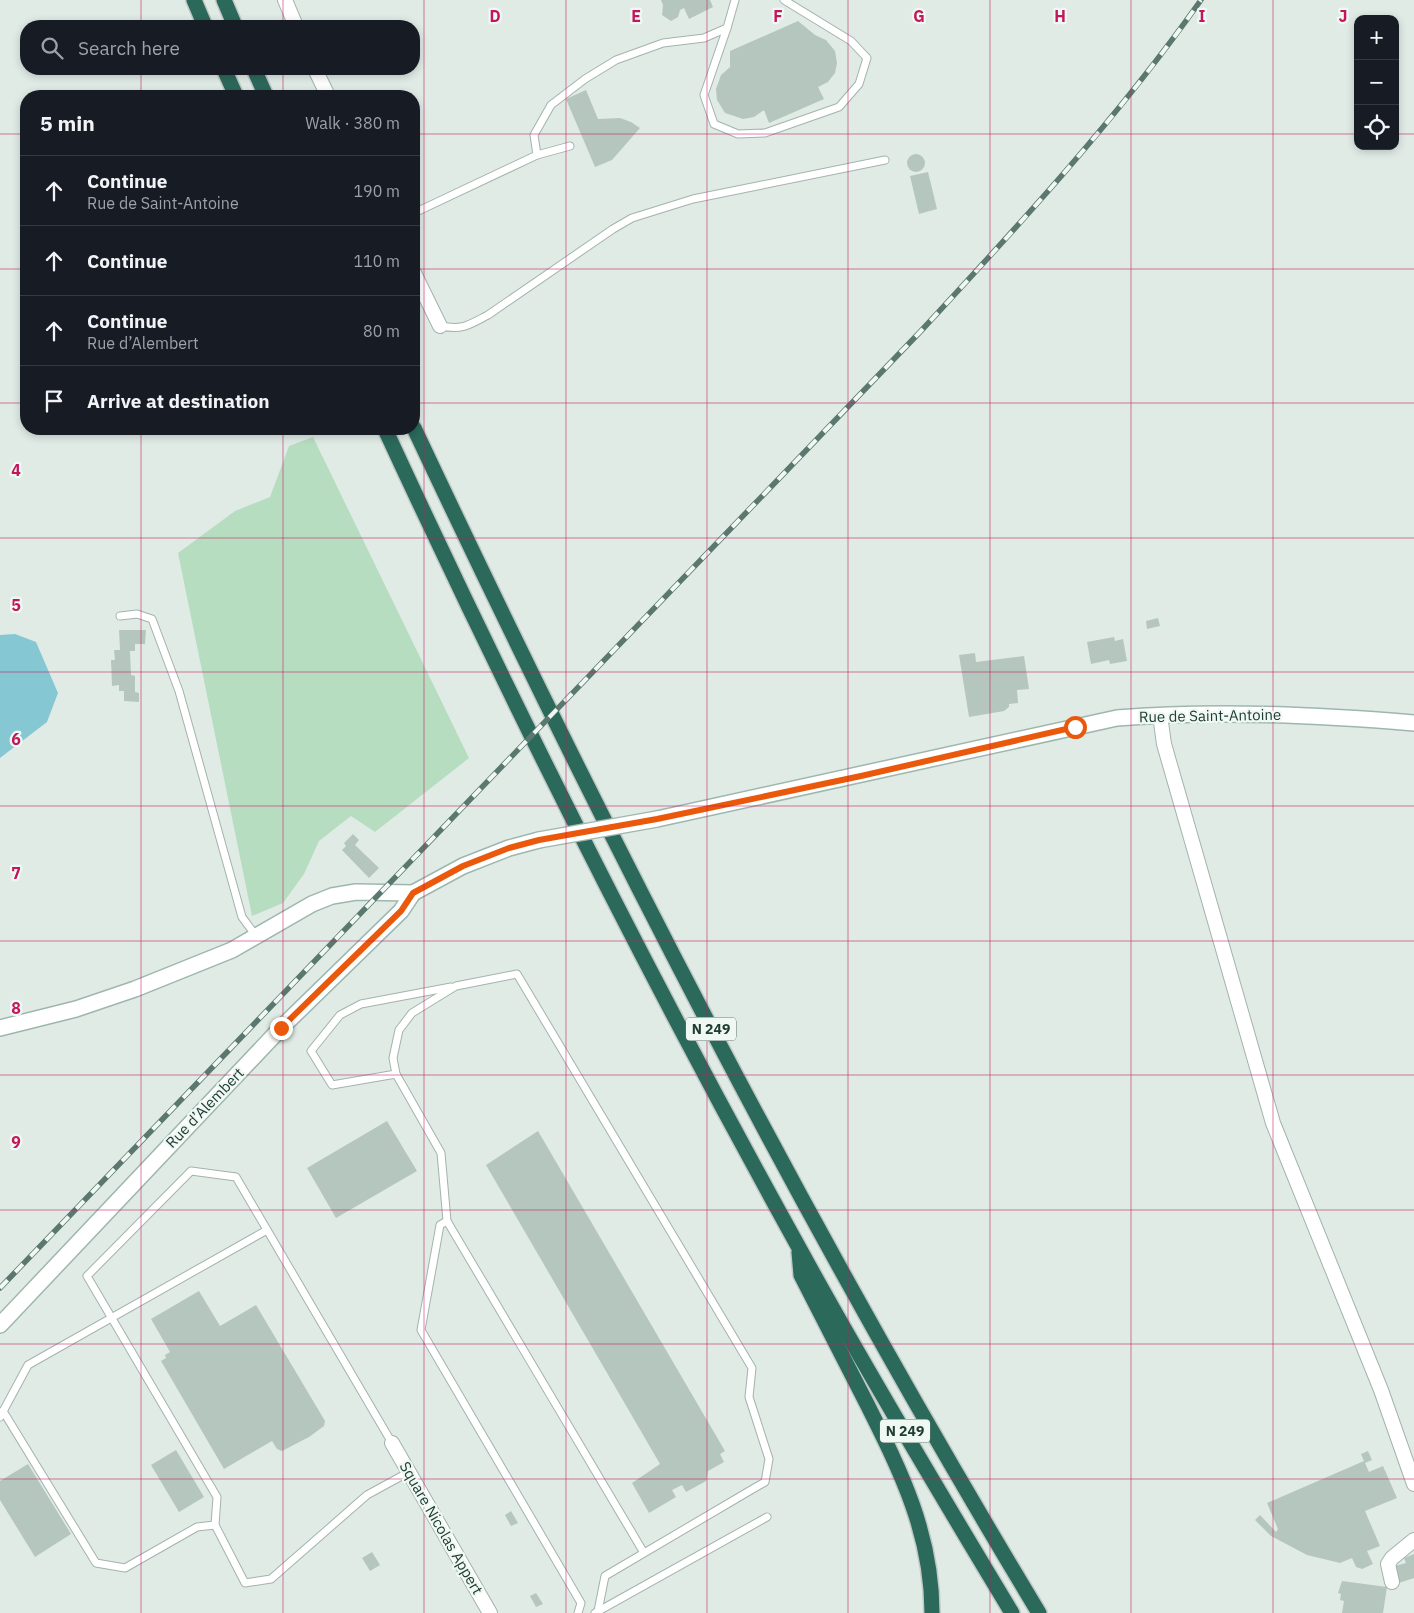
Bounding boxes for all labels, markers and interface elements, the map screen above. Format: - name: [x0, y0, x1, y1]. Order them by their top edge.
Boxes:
- text: D: [489, 6, 501, 26]
- text: E: [631, 6, 641, 26]
- text: F: [773, 6, 783, 26]
- text: G: [913, 6, 925, 26]
- text: H: [1054, 6, 1066, 26]
- text: I: [1199, 6, 1206, 26]
- text: J: [1339, 6, 1347, 26]
- map controls: [1354, 15, 1399, 150]
- button: +: [1354, 15, 1399, 60]
- search box: [20, 20, 420, 75]
- icon: search: [38, 34, 66, 62]
- text: Search here: [78, 36, 180, 60]
- button: −: [1354, 60, 1399, 105]
- button: locate: [1354, 105, 1399, 150]
- text: 5 min: [40, 109, 95, 137]
- text: Walk · 380 m: [305, 113, 400, 133]
- text: Continue: [87, 169, 167, 193]
- icon: ahead: [40, 177, 68, 205]
- text: 190 m: [353, 181, 400, 201]
- text: Rue de Saint-Antoine: [87, 193, 239, 213]
- icon: ahead: [40, 247, 68, 275]
- text: Continue: [87, 249, 167, 273]
- text: 110 m: [353, 251, 400, 271]
- text: Continue: [87, 309, 167, 333]
- icon: ahead: [40, 317, 68, 345]
- text: 80 m: [363, 321, 400, 341]
- text: Rue d’Alembert: [87, 333, 199, 353]
- icon: arrive: [40, 387, 68, 415]
- text: Arrive at destination: [87, 389, 270, 413]
- text: 4: [11, 460, 21, 480]
- text: 5: [11, 595, 21, 615]
- street label: Rue de Saint-Antoine: [1139, 705, 1281, 726]
- route start: [1064, 716, 1087, 739]
- text: 6: [11, 729, 21, 749]
- text: 7: [11, 863, 21, 883]
- text: 8: [11, 998, 21, 1018]
- route end: [270, 1017, 293, 1040]
- road number: N 249: [686, 1018, 736, 1040]
- street label: Rue d’Alembert: [161, 1063, 248, 1152]
- text: 9: [11, 1132, 21, 1152]
- road number: N 249: [880, 1420, 930, 1442]
- street label: Square Nicolas Appert: [396, 1458, 487, 1598]

